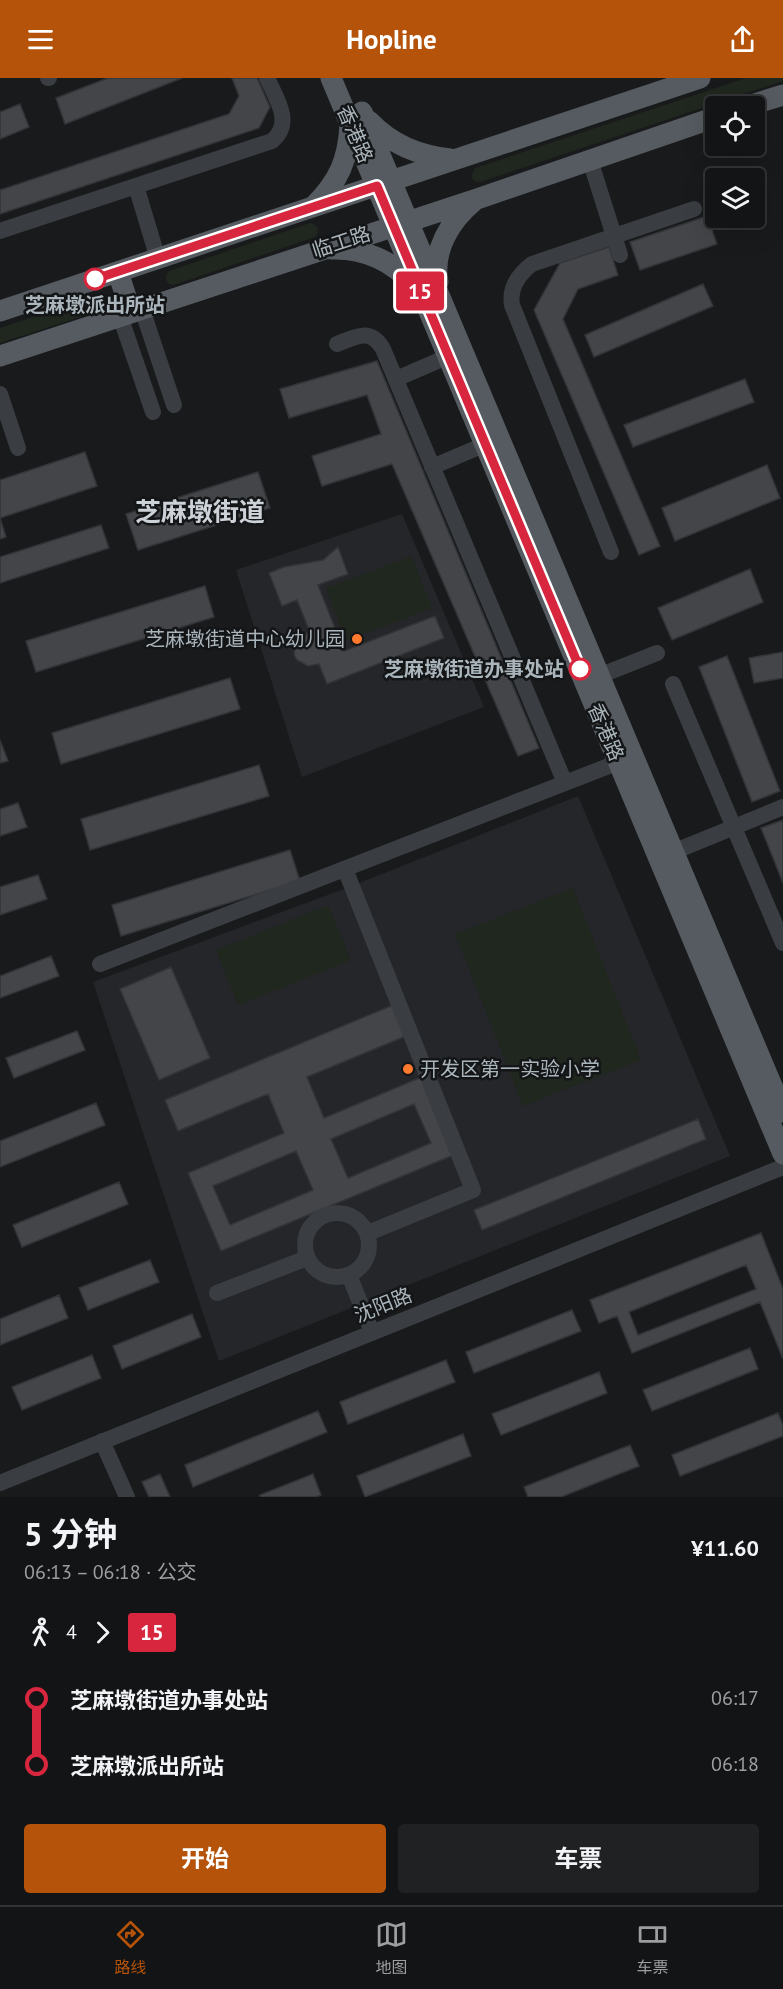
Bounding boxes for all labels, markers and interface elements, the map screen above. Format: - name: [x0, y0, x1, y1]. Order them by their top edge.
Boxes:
- text: Hopline: [346, 22, 437, 56]
- icon: menu: [24, 23, 57, 56]
- icon: share: [726, 23, 759, 56]
- map controls: [705, 96, 765, 228]
- button: locate: [705, 96, 765, 156]
- street label: 香港路: [331, 101, 379, 167]
- button: layers: [705, 168, 765, 228]
- street label: 临工路: [308, 220, 374, 264]
- marker: 芝麻墩派出所站: [84, 268, 106, 290]
- line badge: 15: [393, 272, 447, 310]
- text: 15: [408, 278, 432, 305]
- place label: 芝麻墩派出所站: [25, 292, 165, 318]
- district label: 芝麻墩街道: [135, 495, 265, 528]
- place label: 芝麻墩街道中心幼儿园: [145, 626, 345, 652]
- marker: 芝麻墩街道中心幼儿园: [350, 632, 364, 646]
- place label: 芝麻墩街道办事处站: [384, 656, 564, 682]
- marker: 芝麻墩街道办事处站: [569, 658, 591, 680]
- street label: 香港路: [582, 699, 630, 765]
- place label: 开发区第一实验小学: [420, 1056, 600, 1082]
- marker: 开发区第一实验小学: [401, 1062, 415, 1076]
- street label: 沈阳路: [350, 1282, 416, 1328]
- text: 5 分钟: [24, 1512, 117, 1555]
- text: ¥11.60: [691, 1534, 759, 1562]
- text: 06:13 – 06:18 · 公交: [24, 1559, 197, 1585]
- icon: walk: [24, 1616, 57, 1649]
- icon: forward: [86, 1616, 119, 1649]
- text: 4: [66, 1619, 77, 1645]
- text: 15: [140, 1619, 164, 1646]
- text: 06:17: [711, 1685, 759, 1711]
- text: 芝麻墩街道办事处站: [70, 1686, 268, 1714]
- text: 06:18: [711, 1751, 759, 1777]
- text: 芝麻墩派出所站: [70, 1752, 224, 1780]
- button: 开始: [24, 1824, 386, 1893]
- button: 车票: [398, 1824, 759, 1893]
- tab: 路线: [114, 1918, 147, 1978]
- tab: 地图: [375, 1918, 408, 1978]
- tab: 车票: [636, 1918, 669, 1978]

